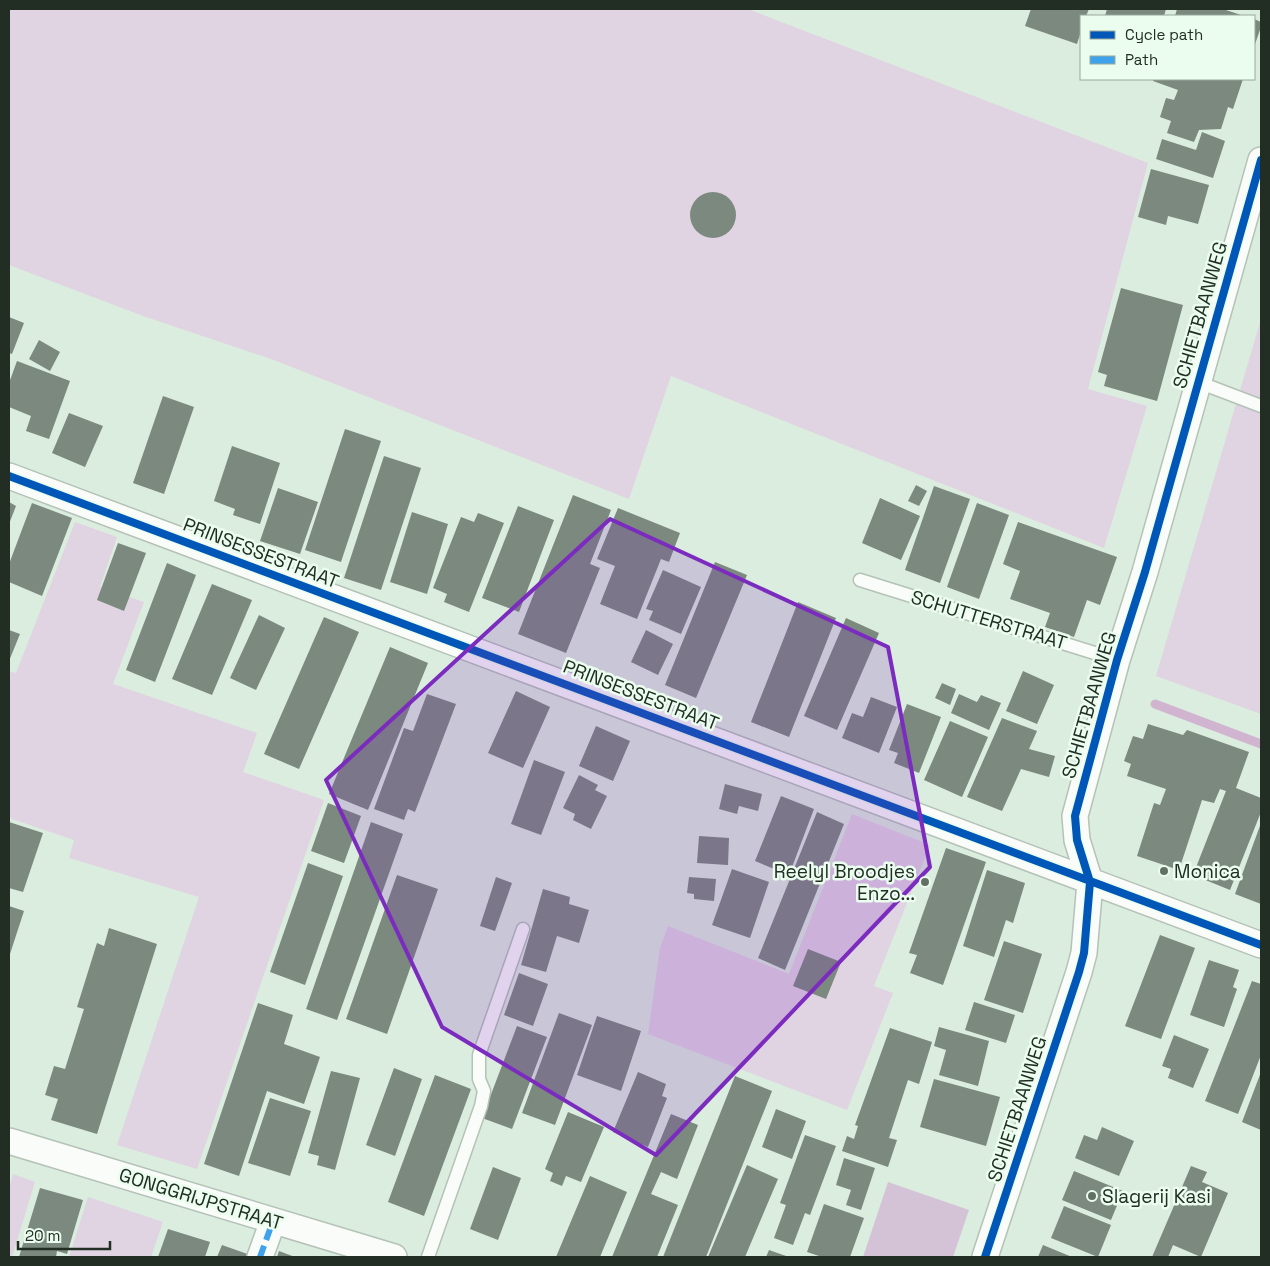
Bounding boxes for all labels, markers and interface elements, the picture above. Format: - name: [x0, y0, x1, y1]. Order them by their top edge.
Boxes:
- legend: [1080, 15, 1255, 80]
- text: Cycle path: [1125, 25, 1203, 44]
- text: Path: [1125, 50, 1158, 69]
- street label: SCHIETBAANWEG: [1167, 239, 1233, 391]
- street label: PRINSESSESTRAAT: [180, 512, 342, 594]
- street label: SCHUTTERSTRAAT: [908, 584, 1070, 656]
- street label: SCHIETBAANWEG: [1056, 629, 1122, 781]
- street label: PRINSESSESTRAAT: [560, 654, 722, 736]
- place label: Reelyl Broodjes Enzo...: [774, 859, 915, 906]
- place label: Monica: [1174, 859, 1241, 884]
- marker: Monica: [1158, 865, 1170, 877]
- marker: Reelyl Broodjes Enzo...: [919, 876, 931, 888]
- street label: SCHIETBAANWEG: [982, 1033, 1052, 1185]
- street label: GONGGRIJPSTRAAT: [116, 1162, 286, 1236]
- place label: Slagerij Kasi: [1102, 1184, 1211, 1209]
- marker: Slagerij Kasi: [1086, 1190, 1098, 1202]
- scale bar: [18, 1218, 110, 1250]
- text: 20 m: [25, 1226, 60, 1245]

